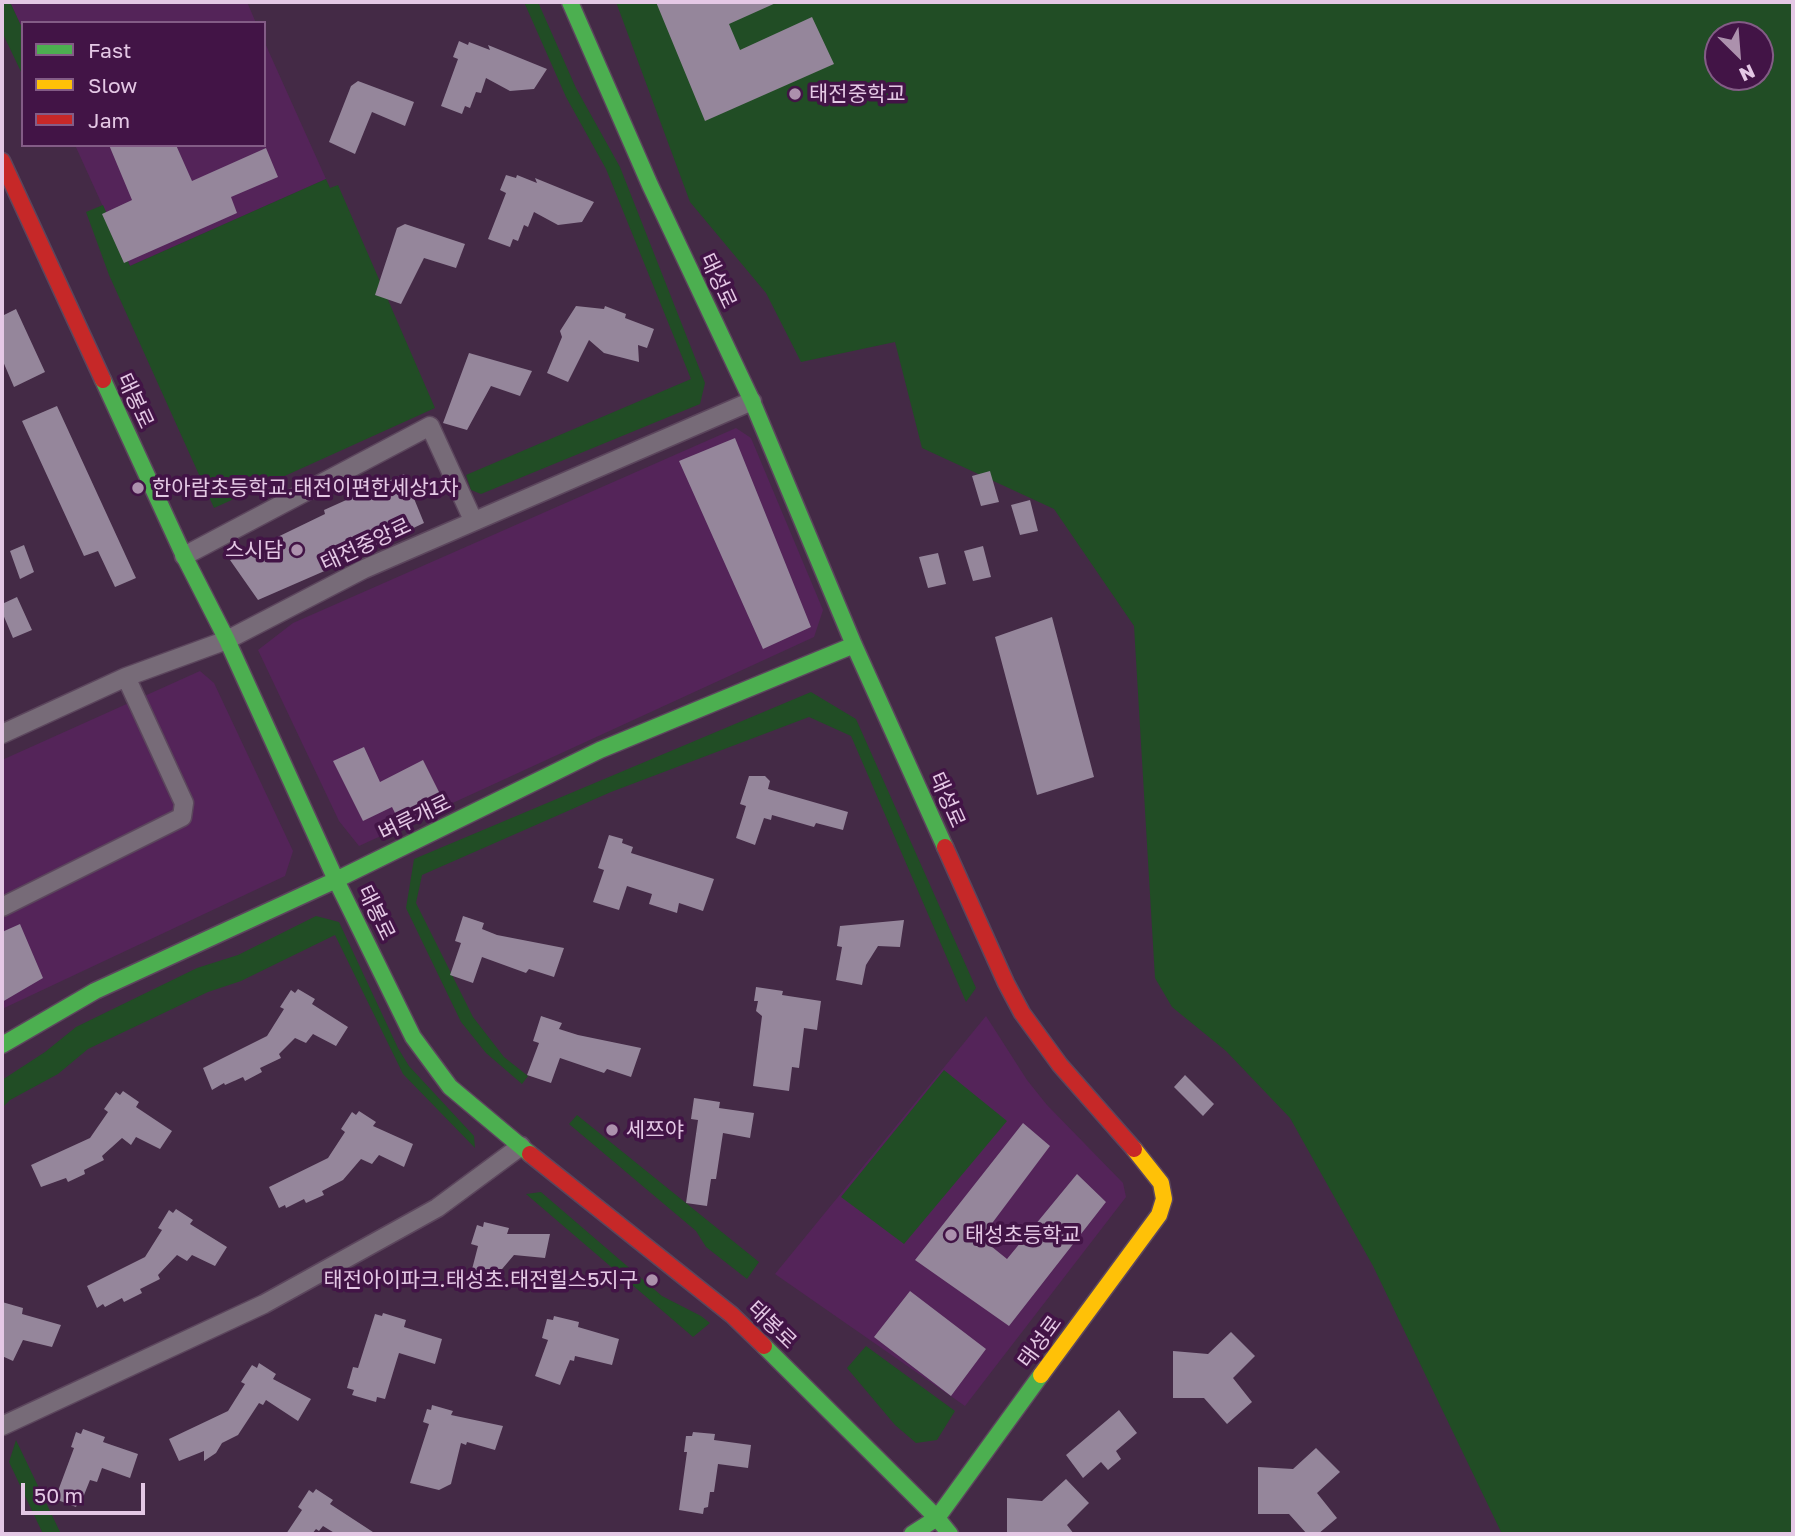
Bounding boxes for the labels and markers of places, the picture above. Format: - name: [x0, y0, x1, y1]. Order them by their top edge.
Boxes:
- place label: 태전중학교: [809, 81, 906, 107]
- marker: 태전중학교: [787, 86, 803, 102]
- place label: 한아람초등학교.태전이편한세상1차: [152, 475, 458, 501]
- marker: 한아람초등학교.태전이편한세상1차: [130, 480, 146, 496]
- place label: 스시담: [225, 537, 283, 563]
- marker: 스시담: [289, 542, 305, 558]
- place label: 세쯔야: [626, 1117, 684, 1143]
- marker: 세쯔야: [604, 1122, 620, 1138]
- place label: 태성초등학교: [965, 1222, 1081, 1248]
- marker: 태성초등학교: [943, 1227, 959, 1243]
- place label: 태전아이파크.태성초.태전힐스5지구: [323, 1267, 638, 1293]
- marker: 태전아이파크.태성초.태전힐스5지구: [644, 1272, 660, 1288]

